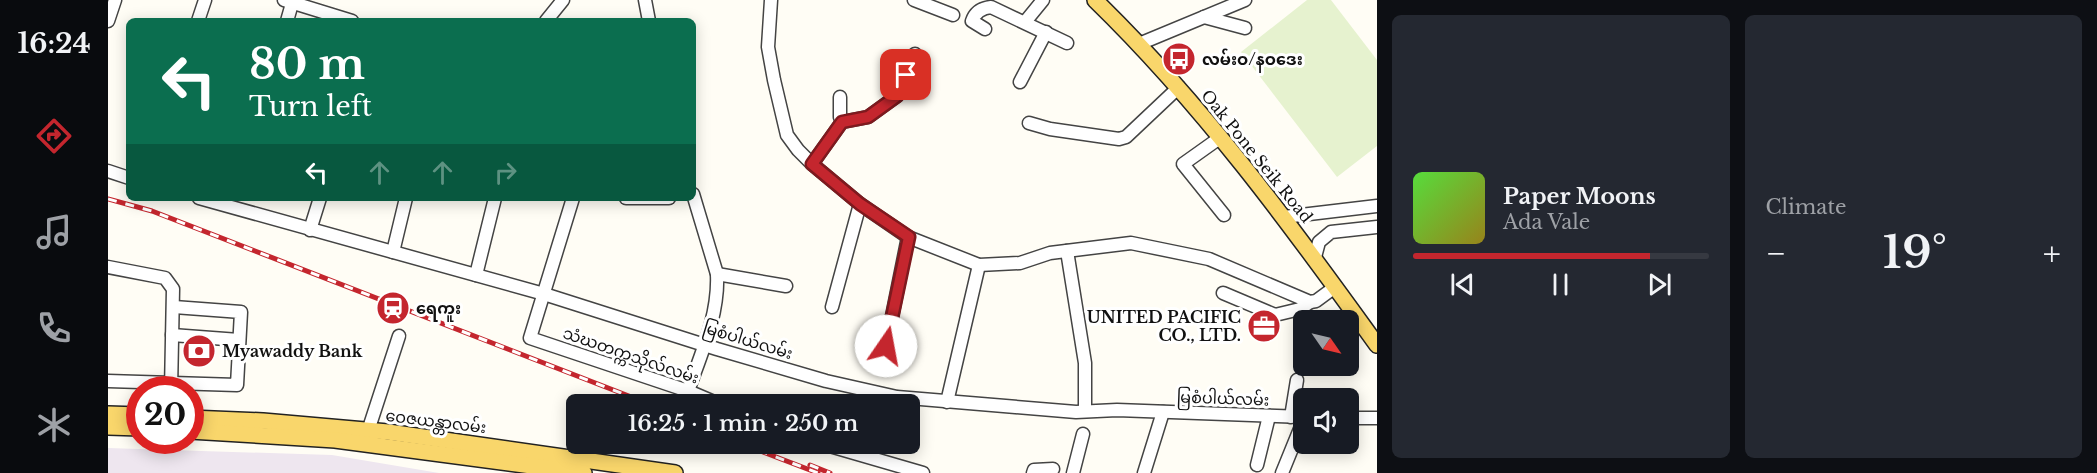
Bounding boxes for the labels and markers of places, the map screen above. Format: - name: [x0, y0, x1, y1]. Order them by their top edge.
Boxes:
- bus stop icon: လမ်းဝ/နဝဒေး: [1161, 41, 1197, 77]
- place label: လမ်းဝ/နဝဒေး: [1202, 48, 1303, 73]
- pin: [880, 49, 931, 100]
- station icon: ရေကူး: [375, 290, 411, 326]
- place label: ရေကူး: [416, 298, 461, 322]
- place label: UNITED PACIFIC CO., LTD.: [1087, 307, 1241, 345]
- office icon: UNITED PACIFIC CO., LTD.: [1246, 308, 1282, 344]
- bank icon: Myawaddy Bank: [181, 333, 217, 369]
- place label: Myawaddy Bank: [222, 341, 363, 361]

